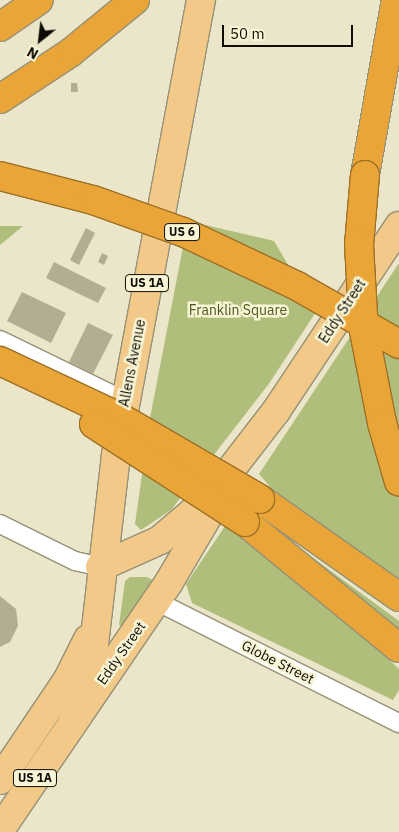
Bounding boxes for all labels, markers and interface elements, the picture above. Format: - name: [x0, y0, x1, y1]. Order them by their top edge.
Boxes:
- north arrow: [15, 15, 65, 65]
- scale bar: [224, 15, 355, 47]
- text: 50 m: [230, 24, 265, 43]
- text: N: [24, 43, 42, 63]
- road number: US 6: [163, 222, 201, 242]
- road number: US 1A: [124, 274, 170, 292]
- street label: Eddy Street: [315, 276, 369, 346]
- park label: Franklin Square: [189, 302, 287, 318]
- street label: Allens Avenue: [115, 318, 149, 408]
- street label: Eddy Street: [93, 618, 149, 688]
- street label: Globe Street: [239, 637, 317, 687]
- road number: US 1A: [12, 768, 58, 788]

